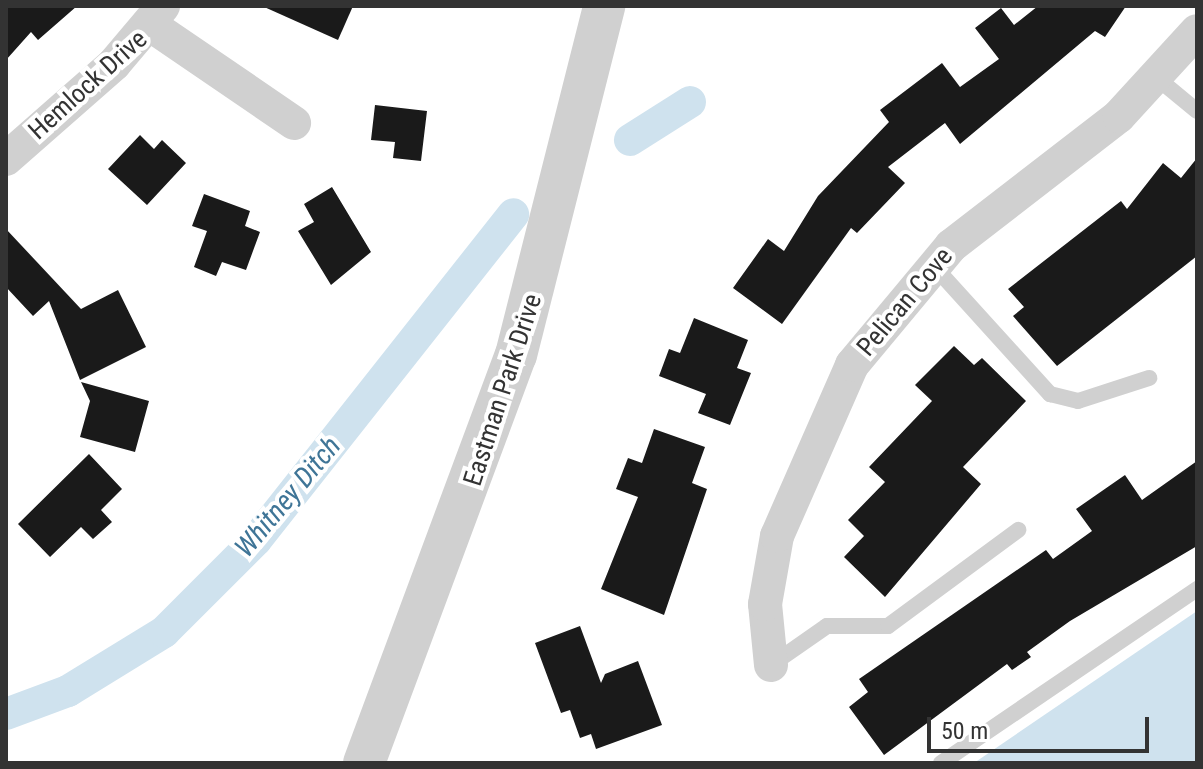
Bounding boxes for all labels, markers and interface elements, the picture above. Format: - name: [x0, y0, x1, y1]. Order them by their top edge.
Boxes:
- street label: Hemlock Drive: [22, 24, 154, 146]
- street label: Pelican Cove: [851, 241, 959, 363]
- street label: Eastman Park Drive: [457, 290, 549, 490]
- water label: Whitney Ditch: [228, 430, 348, 564]
- scale bar: [931, 701, 1153, 751]
- text: 50 m: [941, 717, 988, 745]

